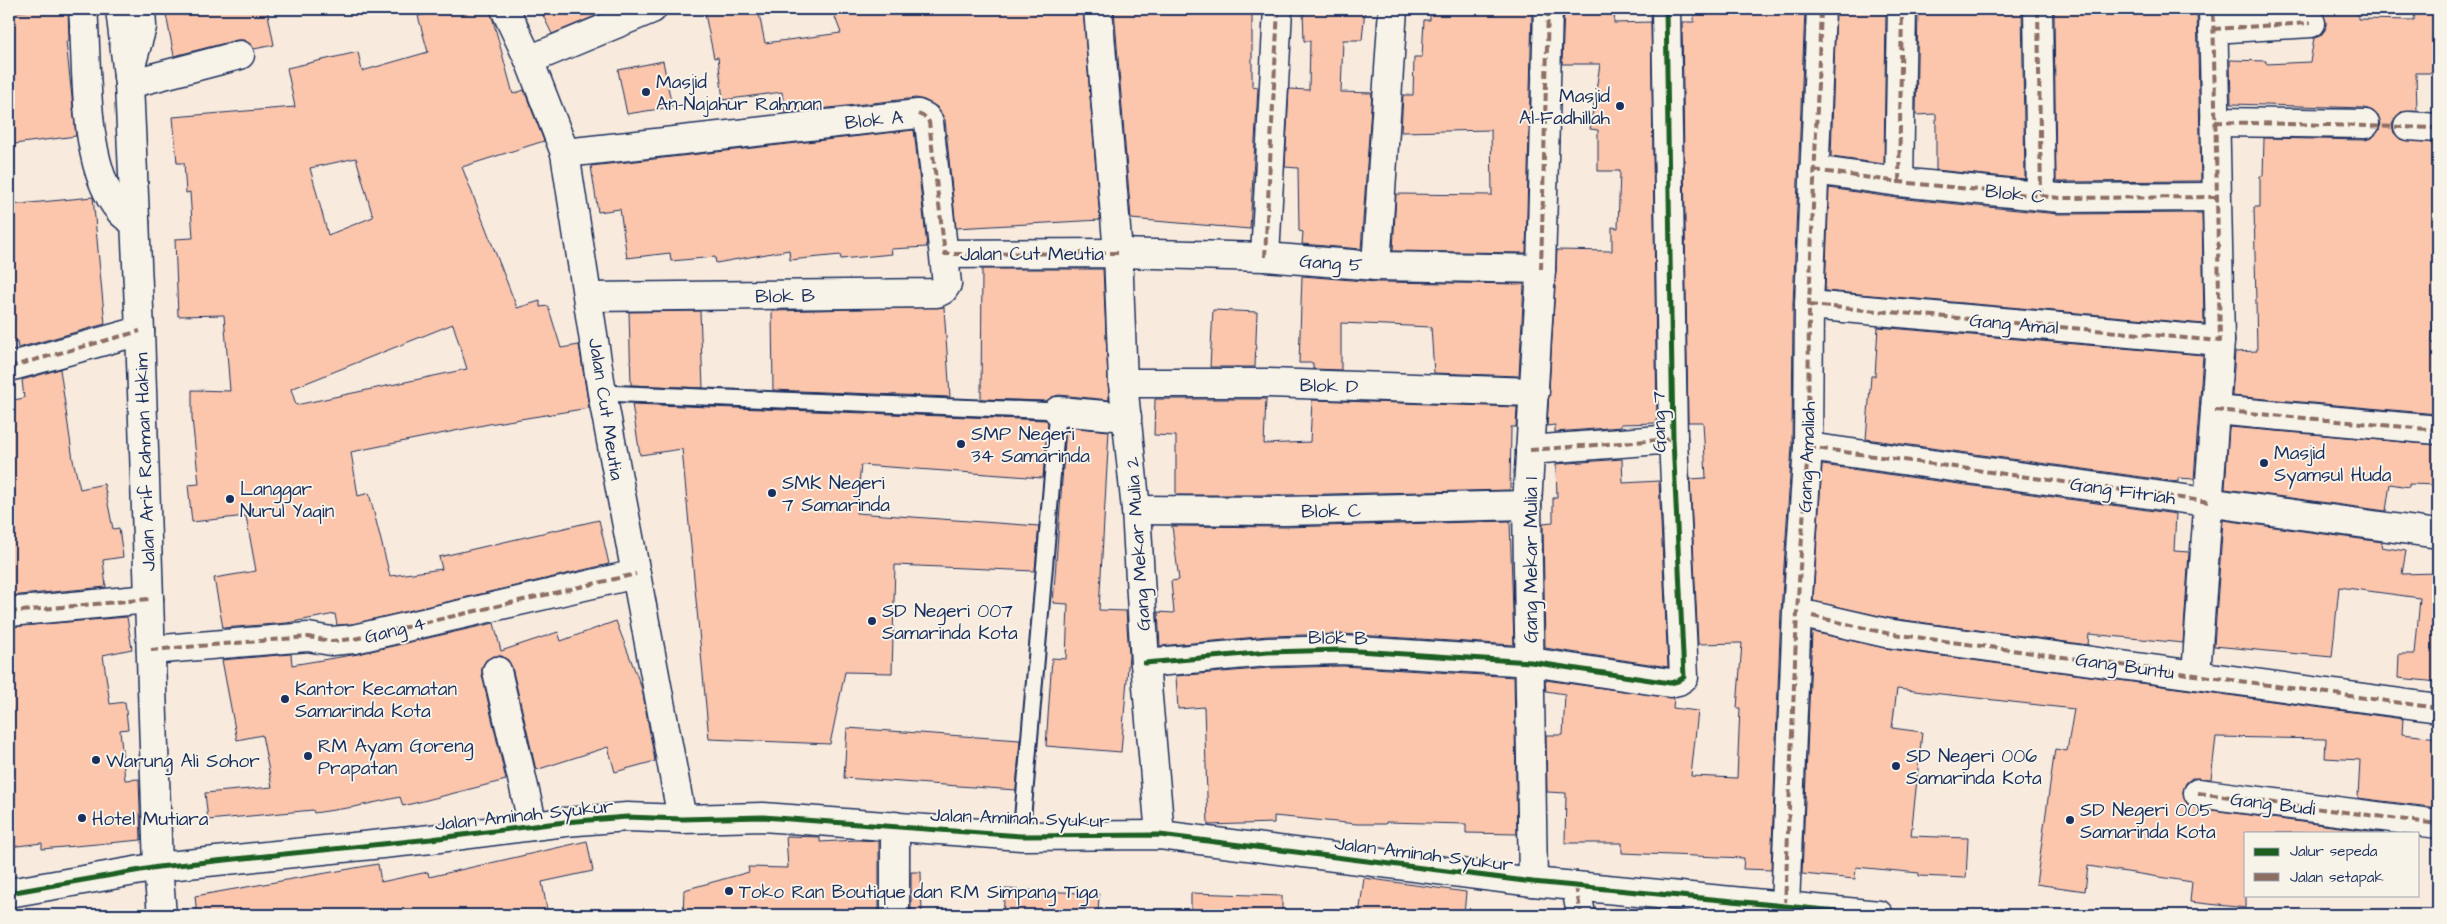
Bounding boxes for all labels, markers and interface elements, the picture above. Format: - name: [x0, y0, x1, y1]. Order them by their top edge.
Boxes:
- place label: Masjid An-Najahur Rahman: [656, 69, 822, 118]
- place label: Masjid Al-Fadhillah: [1519, 83, 1611, 132]
- marker: Masjid An-Najahur Rahman: [640, 86, 652, 98]
- marker: Masjid Al-Fadhillah: [1614, 100, 1626, 112]
- street label: Blok A: [844, 104, 905, 137]
- street label: Blok C: [1984, 178, 2047, 211]
- street label: Jalan Cut Meutia: [960, 241, 1104, 268]
- street label: Gang 5: [1298, 248, 1364, 280]
- street label: Blok B: [755, 282, 816, 311]
- street label: Gang Amal: [1968, 307, 2060, 343]
- street label: Jalan Cut Meutia: [581, 336, 630, 483]
- street label: Jalan Arif Rahman Hakim: [128, 352, 163, 572]
- street label: Blok D: [1299, 372, 1359, 401]
- street label: Gang 7: [1645, 391, 1675, 453]
- street label: Gang Amaliah: [1792, 400, 1824, 513]
- place label: SMP Negeri 34 Samarinda: [971, 421, 1090, 470]
- marker: SMP Negeri 34 Samarinda: [955, 438, 967, 450]
- place label: Masjid Syamsul Huda: [2274, 440, 2392, 490]
- street label: Gang Mekar Mulia 2: [1119, 456, 1159, 632]
- marker: Masjid Syamsul Huda: [2258, 457, 2270, 469]
- place label: SMK Negeri 7 Samarinda: [782, 470, 890, 519]
- street label: Gang Fitriah: [2068, 471, 2178, 513]
- place label: Langgar Nurul Yaqin: [240, 476, 334, 525]
- street label: Gang Mekar Mulia 1: [1518, 476, 1546, 643]
- marker: SMK Negeri 7 Samarinda: [766, 487, 778, 499]
- marker: Langgar Nurul Yaqin: [224, 493, 236, 505]
- street label: Blok C: [1301, 497, 1362, 526]
- place label: SD Negeri 007 Samarinda Kota: [882, 598, 1018, 647]
- street label: Gang 4: [362, 610, 429, 652]
- marker: SD Negeri 007 Samarinda Kota: [866, 615, 878, 627]
- street label: Blok B: [1308, 624, 1369, 653]
- street label: Gang Buntu: [2073, 646, 2176, 688]
- place label: Kantor Kecamatan Samarinda Kota: [295, 676, 457, 725]
- marker: Kantor Kecamatan Samarinda Kota: [279, 693, 291, 705]
- place label: RM Ayam Goreng Prapatan: [318, 733, 474, 782]
- place label: SD Negeri 006 Samarinda Kota: [1906, 743, 2042, 792]
- place label: Warung Ali Sohor: [106, 748, 260, 776]
- marker: RM Ayam Goreng Prapatan: [302, 750, 314, 762]
- marker: Warung Ali Sohor: [90, 754, 102, 766]
- marker: SD Negeri 006 Samarinda Kota: [1890, 760, 1902, 772]
- street label: Gang Budi: [2229, 786, 2317, 824]
- street label: Jalan Aminah Syukur: [433, 793, 615, 839]
- place label: SD Negeri 005 Samarinda Kota: [2080, 797, 2216, 846]
- street label: Jalan Aminah Syukur: [930, 802, 1111, 836]
- place label: Hotel Mutiara: [92, 806, 209, 833]
- marker: Hotel Mutiara: [76, 812, 88, 824]
- marker: SD Negeri 005 Samarinda Kota: [2064, 814, 2076, 826]
- street label: Jalan Aminah Syukur: [1333, 830, 1515, 880]
- legend: [2244, 832, 2420, 896]
- text: Jalur sepeda: [2290, 841, 2378, 862]
- text: Jalan setapak: [2290, 867, 2384, 888]
- place label: Toko Ran Boutique dan RM Simpang Tiga: [739, 879, 1098, 907]
- marker: Toko Ran Boutique dan RM Simpang Tiga: [723, 885, 735, 897]

